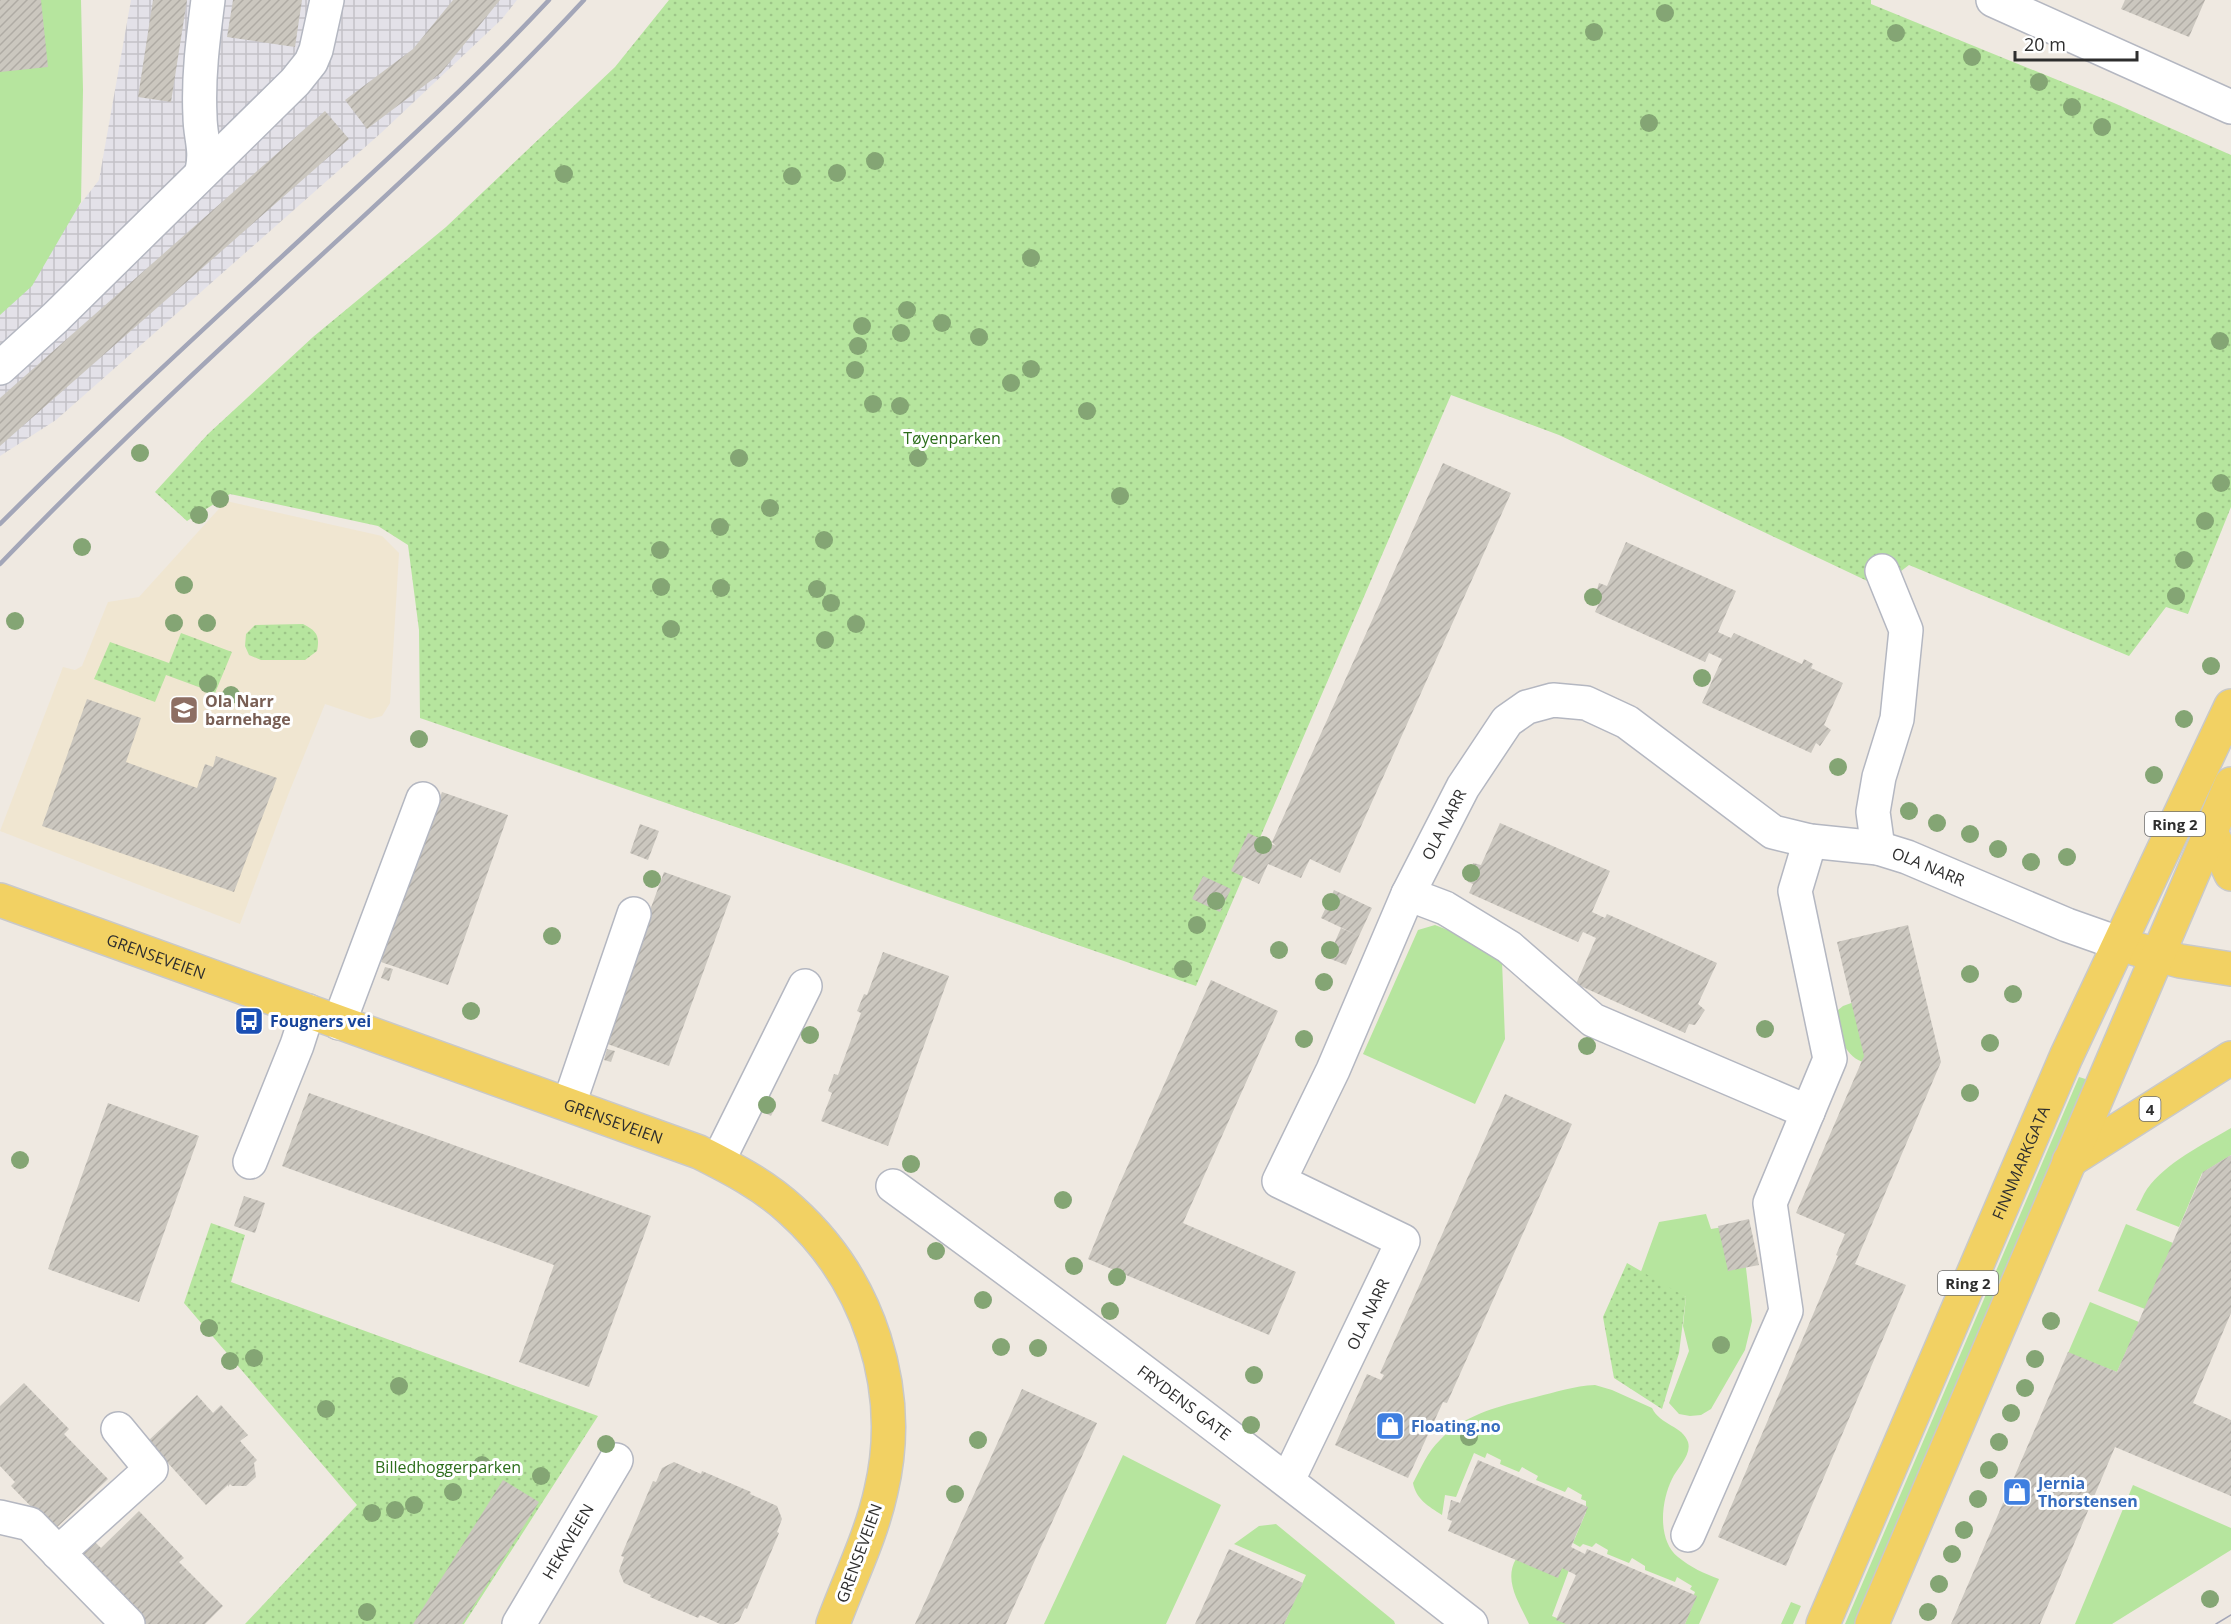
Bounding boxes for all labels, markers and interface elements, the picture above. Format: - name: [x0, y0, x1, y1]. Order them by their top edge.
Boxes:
- scale bar: [2015, 24, 2136, 62]
- text: 20 m: [2024, 32, 2066, 56]
- park label: Tøyenparken: [903, 427, 1001, 449]
- place label: Ola Narr barnehage: [205, 690, 291, 730]
- school or university icon: Ola Narr barnehage: [168, 694, 200, 726]
- street label: OLA NARR: [1416, 785, 1471, 864]
- road number: Ring 2: [2145, 812, 2205, 836]
- street label: OLA NARR: [1889, 842, 1968, 891]
- street label: GRENSEVEIEN: [104, 928, 209, 984]
- bus stop icon: Fougners vei: [233, 1005, 265, 1037]
- place label: Fougners vei: [270, 1010, 371, 1032]
- street label: GRENSEVEIEN: [561, 1093, 666, 1149]
- road number: 4: [2140, 1097, 2160, 1121]
- street label: FINNMARKGATA: [1987, 1102, 2055, 1223]
- road number: Ring 2: [1938, 1271, 1998, 1295]
- street label: OLA NARR: [1341, 1275, 1394, 1354]
- street label: FRYDENS GATE: [1133, 1360, 1236, 1445]
- shop icon: Floating.no: [1374, 1410, 1406, 1442]
- place label: Floating.no: [1411, 1415, 1501, 1437]
- park label: Billedhoggerparken: [375, 1456, 521, 1478]
- place label: Jernia Thorstensen: [2036, 1472, 2138, 1512]
- shop icon: Jernia Thorstensen: [2001, 1476, 2033, 1508]
- street label: HEKKVEIEN: [537, 1500, 599, 1583]
- street label: GRENSEVEIEN: [831, 1500, 887, 1606]

